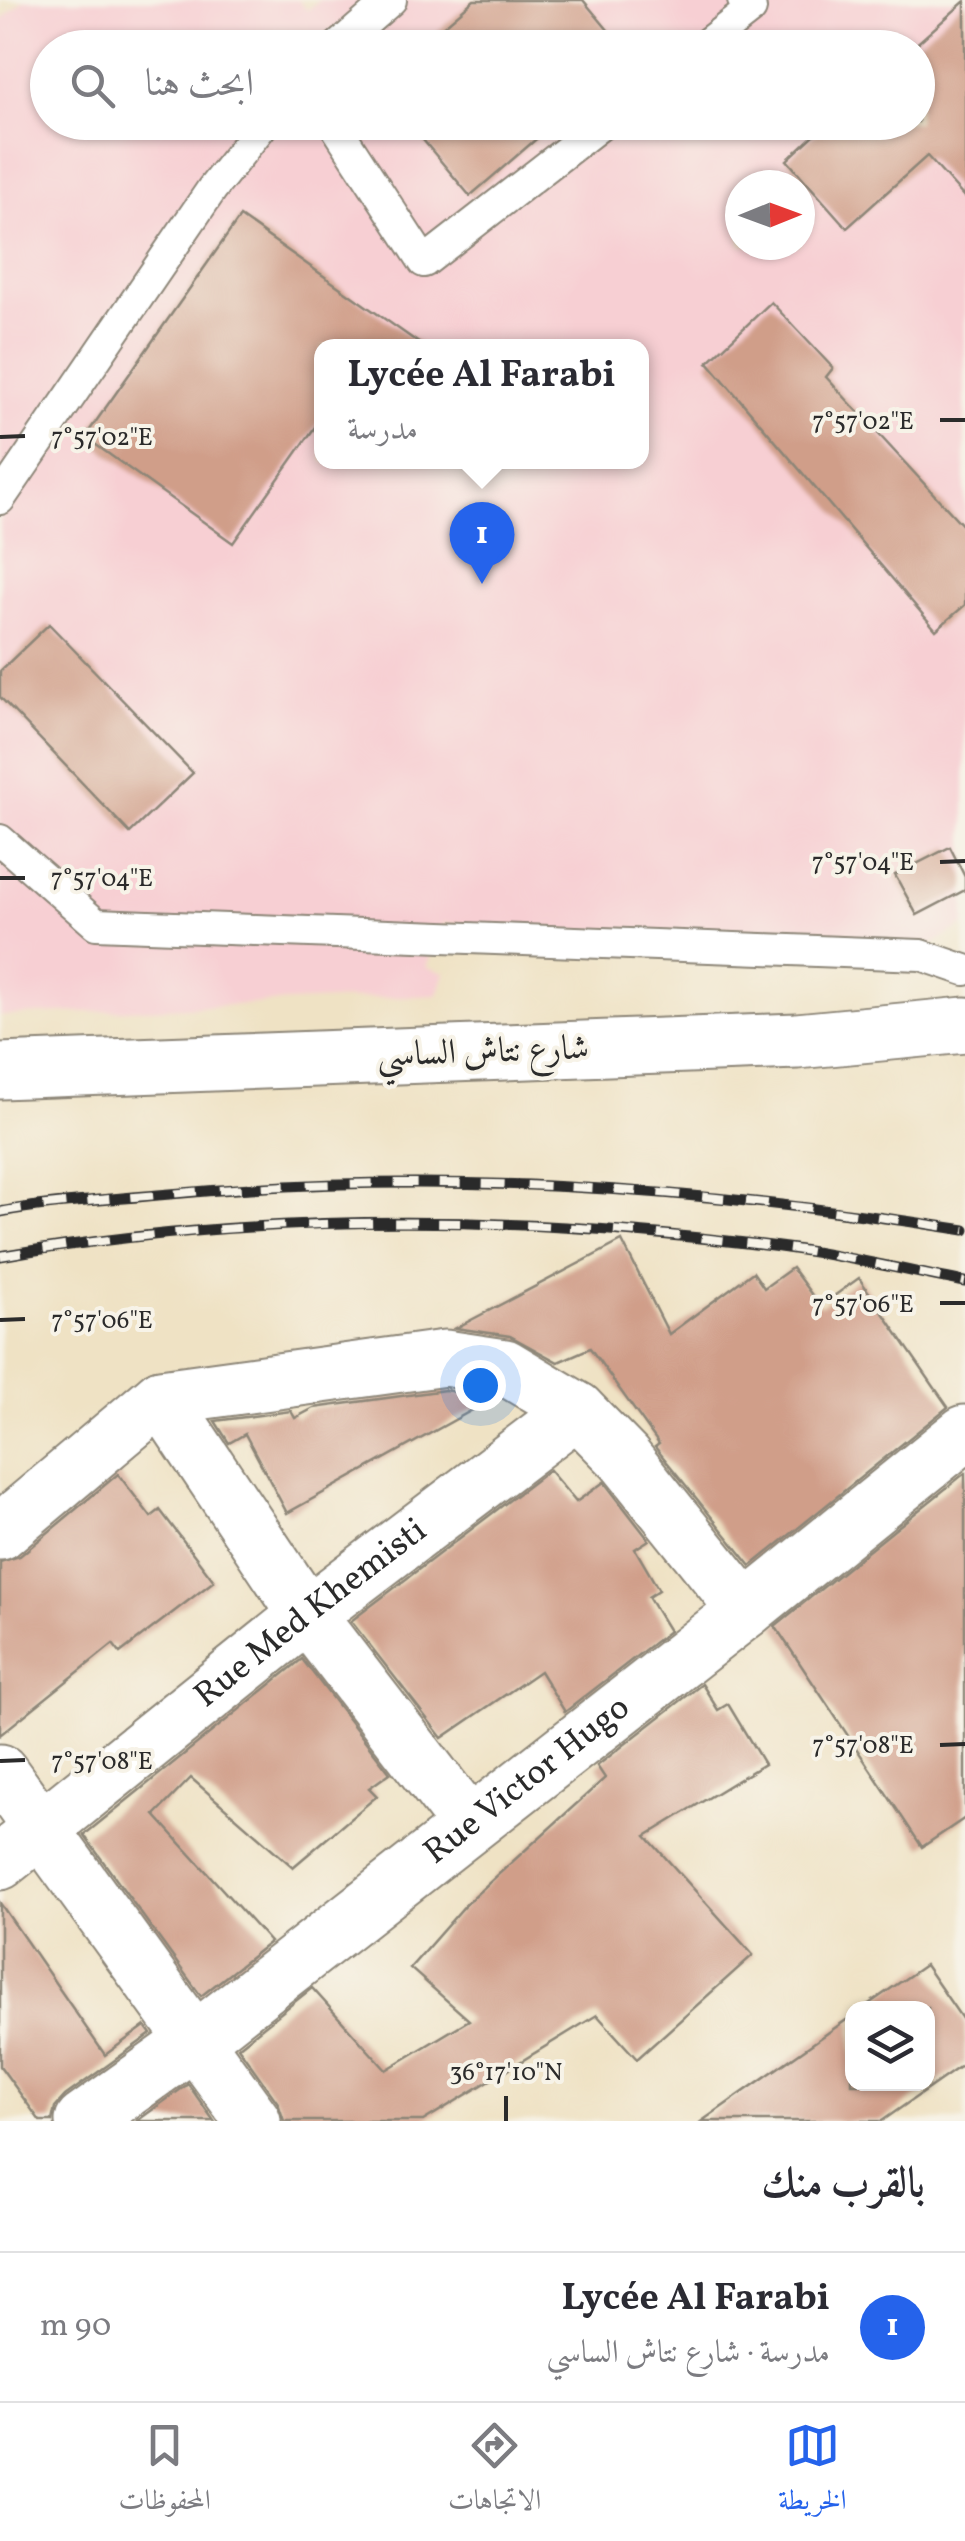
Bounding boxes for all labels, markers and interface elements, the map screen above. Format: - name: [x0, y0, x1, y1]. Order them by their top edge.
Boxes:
- search box: [30, 30, 935, 140]
- icon: search: [65, 58, 120, 113]
- text: ابحث هنا: [145, 59, 254, 112]
- north arrow: [725, 170, 815, 260]
- popup: [314, 339, 649, 469]
- text: Lycée Al Farabi: [347, 350, 616, 403]
- text: 7°57'02"E: [812, 405, 914, 440]
- text: مدرسة: [347, 409, 418, 453]
- text: 7°57'02"E: [51, 421, 153, 456]
- pin: 1: [450, 502, 514, 584]
- text: 7°57'04"E: [812, 846, 914, 881]
- text: 7°57'04"E: [51, 862, 153, 897]
- street label: شارع نتاش الساسي: [376, 1025, 590, 1087]
- text: 7°57'06"E: [812, 1288, 914, 1323]
- text: 7°57'06"E: [51, 1304, 153, 1339]
- your location: [455, 1360, 506, 1411]
- street label: Rue Med Khemisti: [185, 1508, 437, 1720]
- street label: Rue Victor Hugo: [415, 1685, 641, 1876]
- text: 7°57'08"E: [812, 1729, 914, 1764]
- text: 7°57'08"E: [51, 1745, 153, 1780]
- map controls: [845, 2001, 935, 2091]
- button: layers: [845, 2001, 935, 2091]
- text: 36°17'10"N: [450, 2056, 562, 2091]
- text: بالقرب منك: [761, 2156, 925, 2215]
- text: Lycée Al Farabi: [561, 2273, 830, 2326]
- text: 90 m: [40, 2305, 111, 2349]
- text: 1: [886, 2305, 899, 2349]
- text: مدرسة · شارع نتاش الساسي: [546, 2332, 830, 2376]
- tab: المحفوظات: [119, 2418, 211, 2527]
- tab: الاتجاهات: [448, 2418, 541, 2527]
- tab: الخريطة: [778, 2418, 846, 2527]

